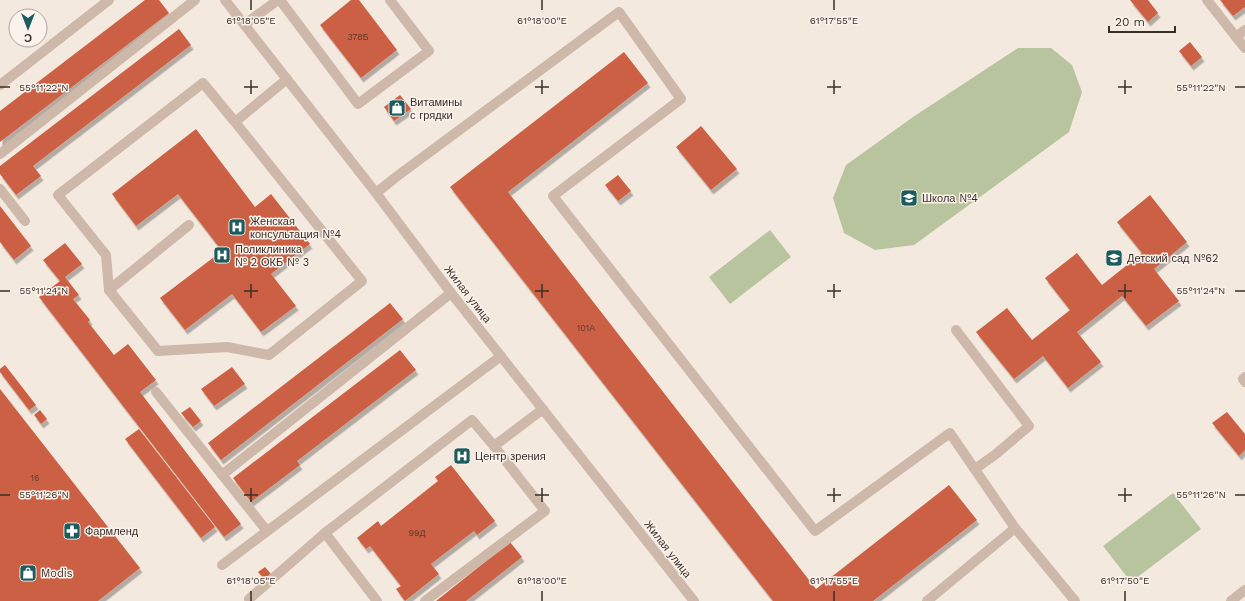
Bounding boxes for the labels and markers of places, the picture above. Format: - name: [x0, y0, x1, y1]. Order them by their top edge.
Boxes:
- place label: Витамины с грядки: [410, 96, 462, 122]
- shop icon: Витамины с грядки: [387, 98, 407, 118]
- school or university icon: Школа №4: [899, 188, 919, 208]
- place label: Школа №4: [922, 192, 978, 205]
- place label: Женская консультация №4: [250, 215, 341, 241]
- hospital icon: Женская консультация №4: [227, 217, 247, 237]
- place label: Поликлиника № 2 ОКБ № 3: [235, 243, 309, 269]
- hospital icon: Поликлиника № 2 ОКБ № 3: [212, 245, 232, 265]
- school or university icon: Детский сад №62: [1104, 248, 1124, 268]
- place label: Детский сад №62: [1127, 252, 1218, 265]
- hospital icon: Центр зрения: [452, 446, 472, 466]
- place label: Центр зрения: [475, 450, 546, 463]
- pharmacy icon: Фармленд: [62, 521, 82, 541]
- place label: Фармленд: [85, 525, 139, 538]
- shop icon: Modis: [18, 563, 38, 583]
- place label: Modis: [41, 567, 73, 580]

